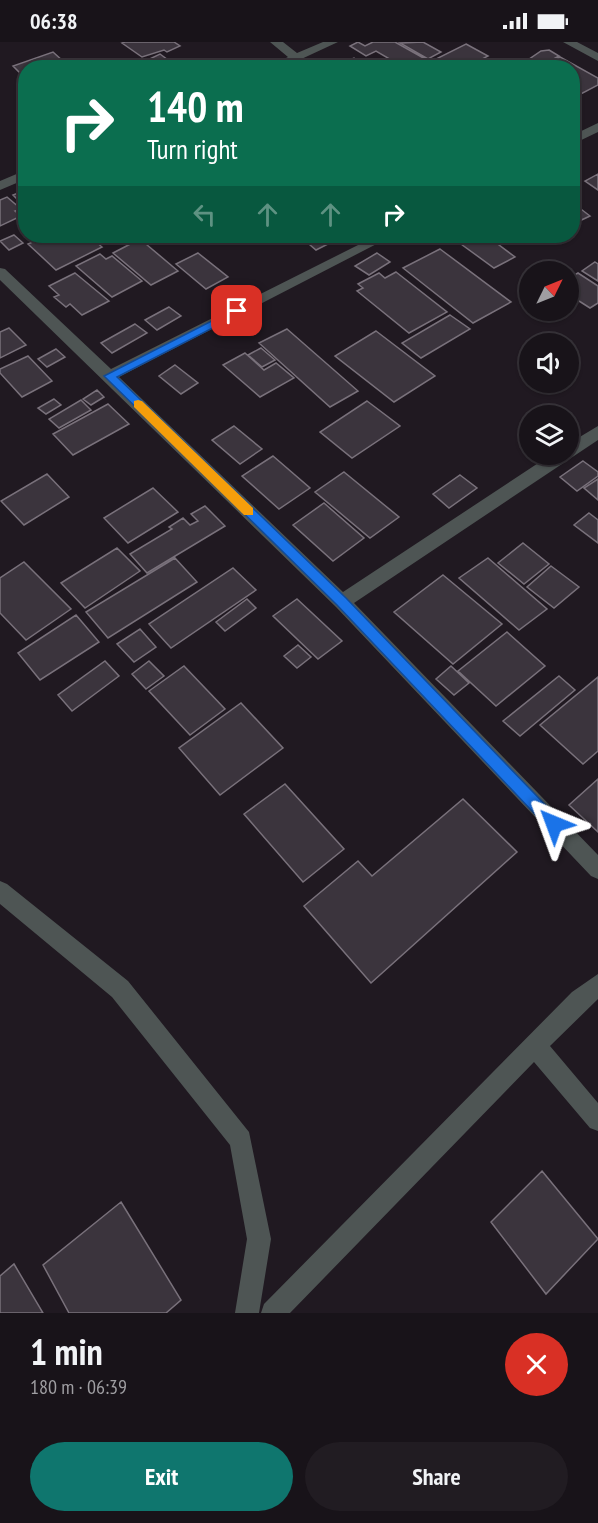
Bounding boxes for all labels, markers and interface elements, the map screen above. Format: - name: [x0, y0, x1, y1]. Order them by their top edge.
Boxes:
- text: 06:38: [30, 7, 78, 35]
- text: 140 m: [147, 79, 244, 134]
- icon: right: [48, 84, 126, 162]
- text: Turn right: [147, 132, 238, 166]
- icon: left: [188, 198, 221, 231]
- icon: ahead: [251, 198, 284, 231]
- icon: ahead: [314, 198, 347, 231]
- icon: right: [377, 198, 410, 231]
- north arrow: [519, 261, 579, 321]
- map controls: [519, 261, 579, 465]
- pin: [211, 285, 262, 336]
- icon: arrive: [220, 294, 253, 327]
- button: sound: [519, 333, 579, 393]
- button: layers: [519, 405, 579, 465]
- position arrow: [522, 792, 586, 856]
- text: 1 min: [30, 1328, 103, 1375]
- button: close: [505, 1333, 568, 1396]
- text: 180 m · 06:39: [30, 1374, 127, 1400]
- button: Exit: [30, 1442, 293, 1511]
- button: Share: [305, 1442, 568, 1511]

